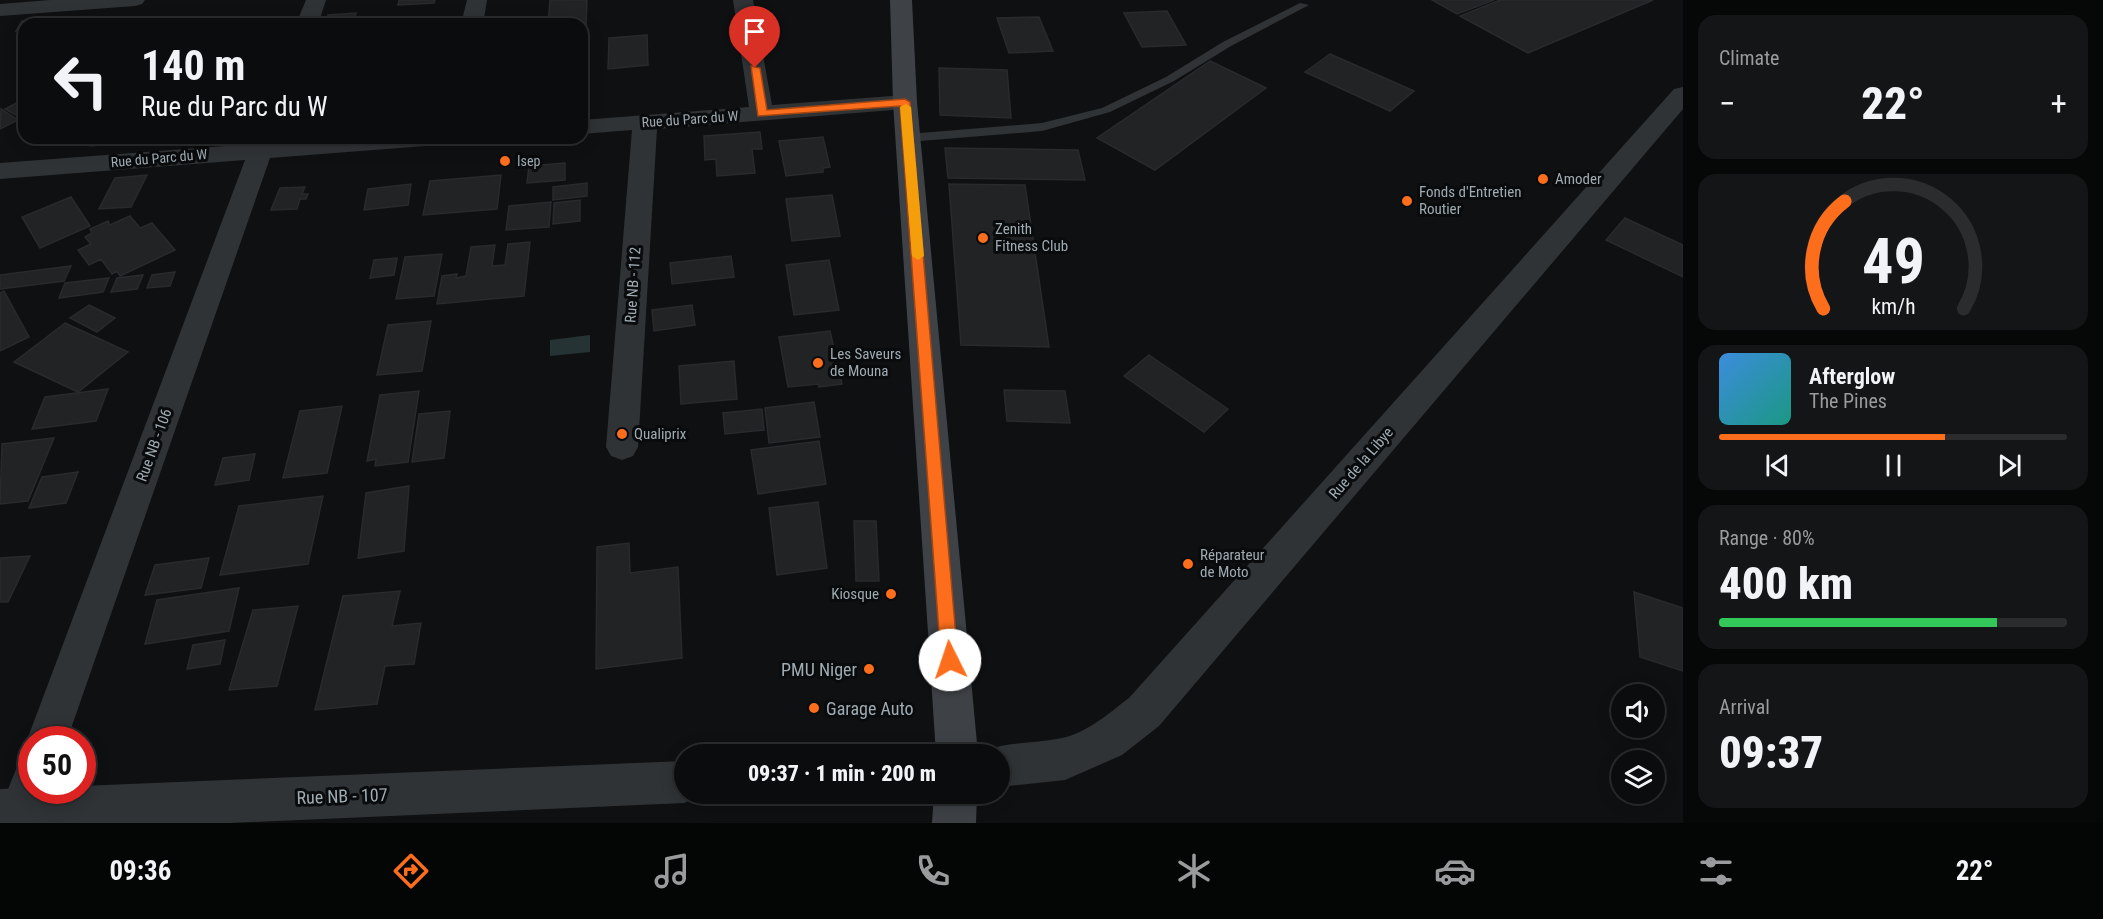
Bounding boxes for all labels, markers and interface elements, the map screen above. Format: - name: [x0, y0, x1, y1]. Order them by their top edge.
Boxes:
- pin: [729, 6, 780, 68]
- icon: arrive: [738, 15, 771, 48]
- text: 140 m: [141, 41, 246, 90]
- icon: left: [42, 42, 120, 120]
- text: Climate: [1719, 46, 1779, 70]
- text: 22°: [1861, 77, 1925, 130]
- text: −: [1719, 84, 1736, 123]
- text: +: [2051, 84, 2067, 123]
- text: Rue du Parc du W: [141, 91, 327, 123]
- street label: Rue du Parc du W: [641, 108, 739, 130]
- street label: Rue du Parc du W: [110, 146, 208, 170]
- place label: Isep: [517, 153, 540, 169]
- marker: Isep: [498, 154, 512, 168]
- place label: Amoder: [1555, 170, 1602, 188]
- marker: Amoder: [1536, 172, 1550, 186]
- place label: Fonds d'Entretien Routier: [1419, 183, 1521, 218]
- marker: Fonds d'Entretien Routier: [1400, 194, 1414, 208]
- place label: Zenith Fitness Club: [995, 220, 1068, 255]
- text: 49: [1861, 225, 1925, 298]
- marker: Zenith Fitness Club: [976, 231, 990, 245]
- street label: Rue NB - 112: [621, 246, 645, 324]
- text: km/h: [1871, 295, 1915, 320]
- place label: Les Saveurs de Mouna: [830, 345, 901, 380]
- marker: Les Saveurs de Mouna: [811, 356, 825, 370]
- text: Afterglow: [1809, 364, 1895, 389]
- text: The Pines: [1809, 389, 1887, 413]
- street label: Rue NB - 106: [133, 406, 175, 484]
- street label: Rue de la Libye: [1325, 424, 1397, 502]
- place label: Qualiprix: [634, 425, 687, 443]
- marker: Qualiprix: [615, 427, 629, 441]
- icon: previous: [1761, 449, 1794, 482]
- icon: pause: [1877, 449, 1910, 482]
- icon: next: [1993, 449, 2026, 482]
- text: Range · 80%: [1719, 526, 1815, 550]
- place label: Réparateur de Moto: [1200, 546, 1265, 581]
- marker: Réparateur de Moto: [1181, 557, 1195, 571]
- text: 400 km: [1719, 557, 1853, 610]
- place label: Kiosque: [831, 585, 879, 603]
- marker: Kiosque: [884, 587, 898, 601]
- position arrow: [918, 628, 982, 692]
- place label: PMU Niger: [781, 659, 858, 680]
- marker: PMU Niger: [862, 662, 876, 676]
- map controls: [1611, 684, 1665, 804]
- button: sound: [1611, 684, 1665, 738]
- text: Arrival: [1719, 695, 1770, 719]
- place label: Garage Auto: [826, 698, 914, 719]
- marker: Garage Auto: [807, 701, 821, 715]
- speed limit sign: 50: [18, 726, 96, 804]
- text: 09:37: [1719, 726, 1823, 779]
- button: layers: [1611, 750, 1665, 804]
- text: 09:37 · 1 min · 200 m: [748, 761, 936, 786]
- street label: Rue NB - 107: [296, 784, 388, 808]
- icon: directions: [390, 850, 432, 892]
- icon: music: [651, 850, 693, 892]
- icon: phone: [912, 850, 954, 892]
- icon: climate: [1173, 850, 1215, 892]
- icon: car: [1434, 850, 1476, 892]
- icon: filters: [1695, 850, 1737, 892]
- text: 09:36: [109, 855, 171, 887]
- text: 22°: [1956, 855, 1993, 887]

